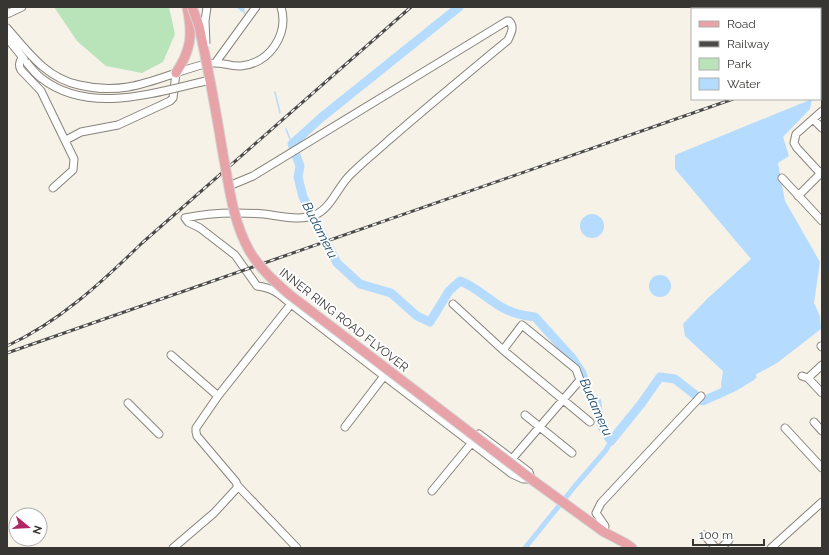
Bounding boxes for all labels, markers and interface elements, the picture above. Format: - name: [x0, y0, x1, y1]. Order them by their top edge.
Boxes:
- legend: [691, 8, 821, 100]
- text: Road: [727, 17, 756, 31]
- text: Railway: [727, 37, 770, 51]
- text: Park: [727, 57, 752, 71]
- text: Water: [727, 77, 761, 91]
- water label: Budameru: [299, 199, 341, 261]
- street label: INNER RING ROAD FLYOVER: [277, 265, 411, 375]
- water label: Budameru: [577, 376, 615, 438]
- north arrow: [8, 507, 48, 547]
- scale bar: [693, 521, 764, 547]
- text: N: [30, 524, 45, 536]
- text: 100 m: [699, 528, 733, 542]

